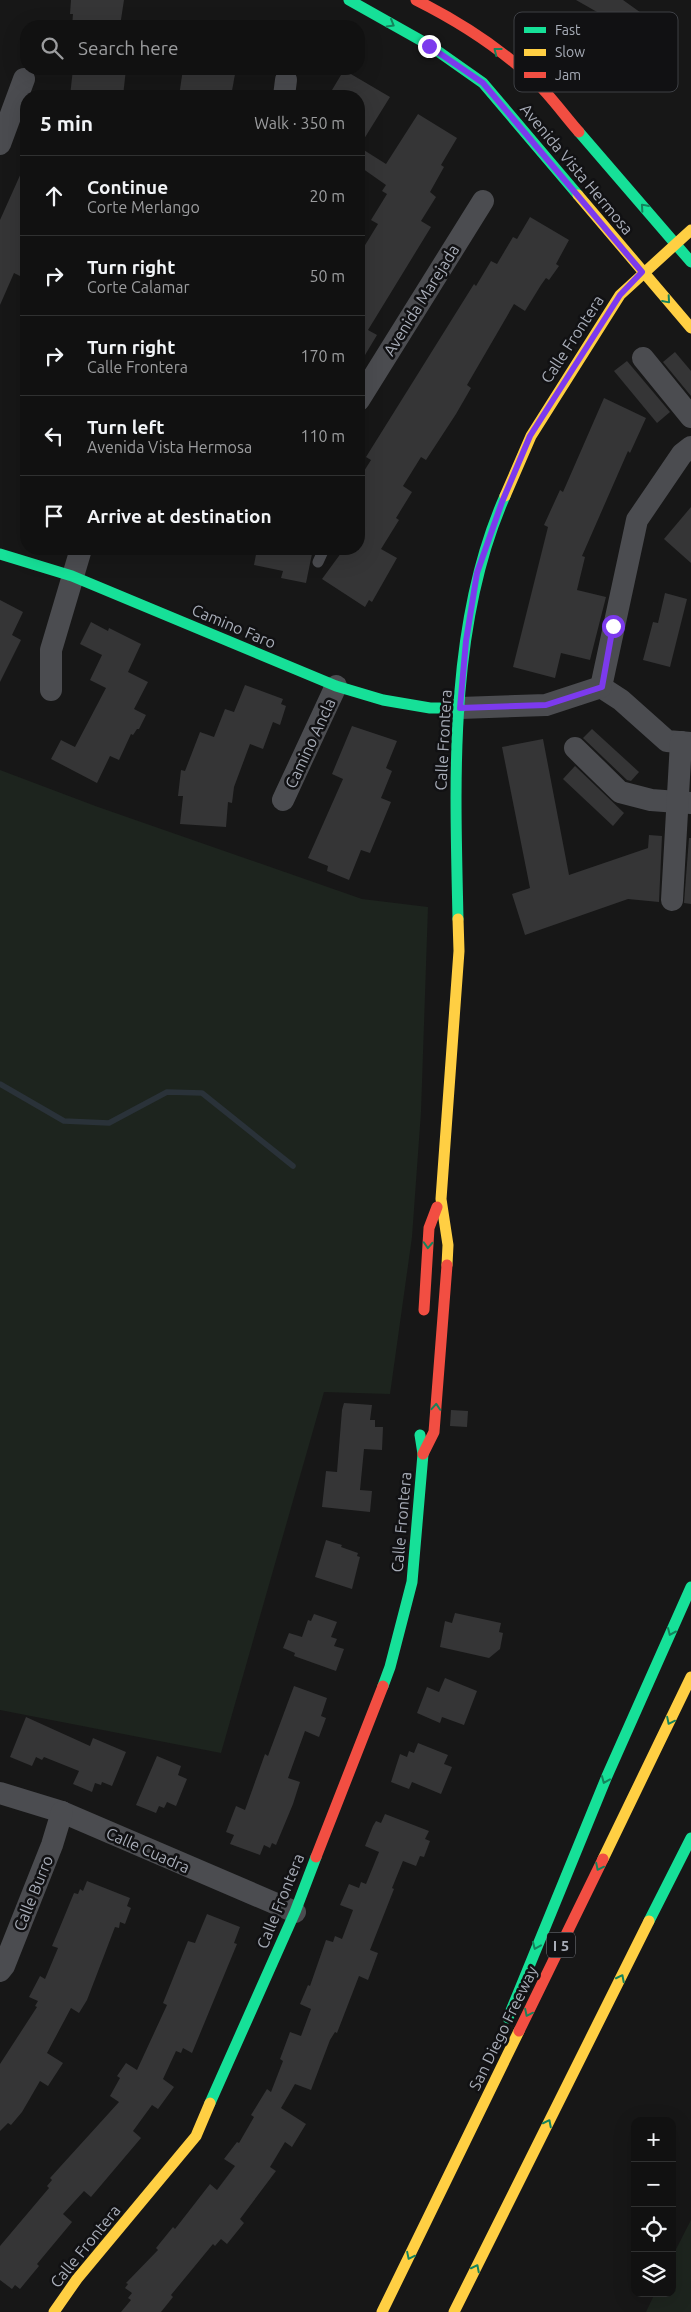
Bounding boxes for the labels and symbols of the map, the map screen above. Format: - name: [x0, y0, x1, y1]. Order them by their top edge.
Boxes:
- legend: [514, 12, 678, 92]
- one-way arrow: [386, 18, 395, 28]
- text: Fast: [555, 22, 581, 38]
- route end: [418, 35, 441, 58]
- text: Slow: [555, 44, 585, 60]
- one-way arrow: [494, 48, 503, 56]
- text: Jam: [555, 67, 581, 83]
- street label: Avenida Vista Hermosa: [517, 100, 637, 238]
- one-way arrow: [641, 203, 650, 212]
- street label: Avenida Marejada: [380, 241, 462, 359]
- street label: Calle Frontera: [537, 292, 607, 386]
- one-way arrow: [661, 294, 670, 303]
- street label: Camino Faro: [189, 600, 279, 652]
- route start: [602, 615, 625, 638]
- street label: Calle Frontera: [431, 689, 455, 791]
- street label: Camino Ancla: [281, 695, 339, 791]
- one-way arrow: [422, 1242, 433, 1250]
- one-way arrow: [430, 1403, 441, 1411]
- street label: Calle Frontera: [388, 1471, 414, 1573]
- one-way arrow: [667, 1627, 678, 1636]
- one-way arrow: [666, 1716, 676, 1725]
- one-way arrow: [601, 1775, 612, 1784]
- street label: Calle Cuadra: [103, 1824, 193, 1876]
- street label: Calle Frontera: [253, 1851, 307, 1951]
- street label: Calle Burro: [10, 1853, 56, 1933]
- one-way arrow: [595, 1862, 605, 1871]
- road number: I 5: [547, 1932, 575, 1958]
- one-way arrow: [532, 1941, 543, 1950]
- street label: San Diego Freeway: [465, 1963, 541, 2093]
- one-way arrow: [615, 1974, 625, 1983]
- one-way arrow: [524, 2008, 534, 2017]
- one-way arrow: [542, 2119, 552, 2128]
- street label: Calle Frontera: [46, 2201, 124, 2291]
- one-way arrow: [406, 2251, 416, 2260]
- one-way arrow: [470, 2265, 480, 2274]

